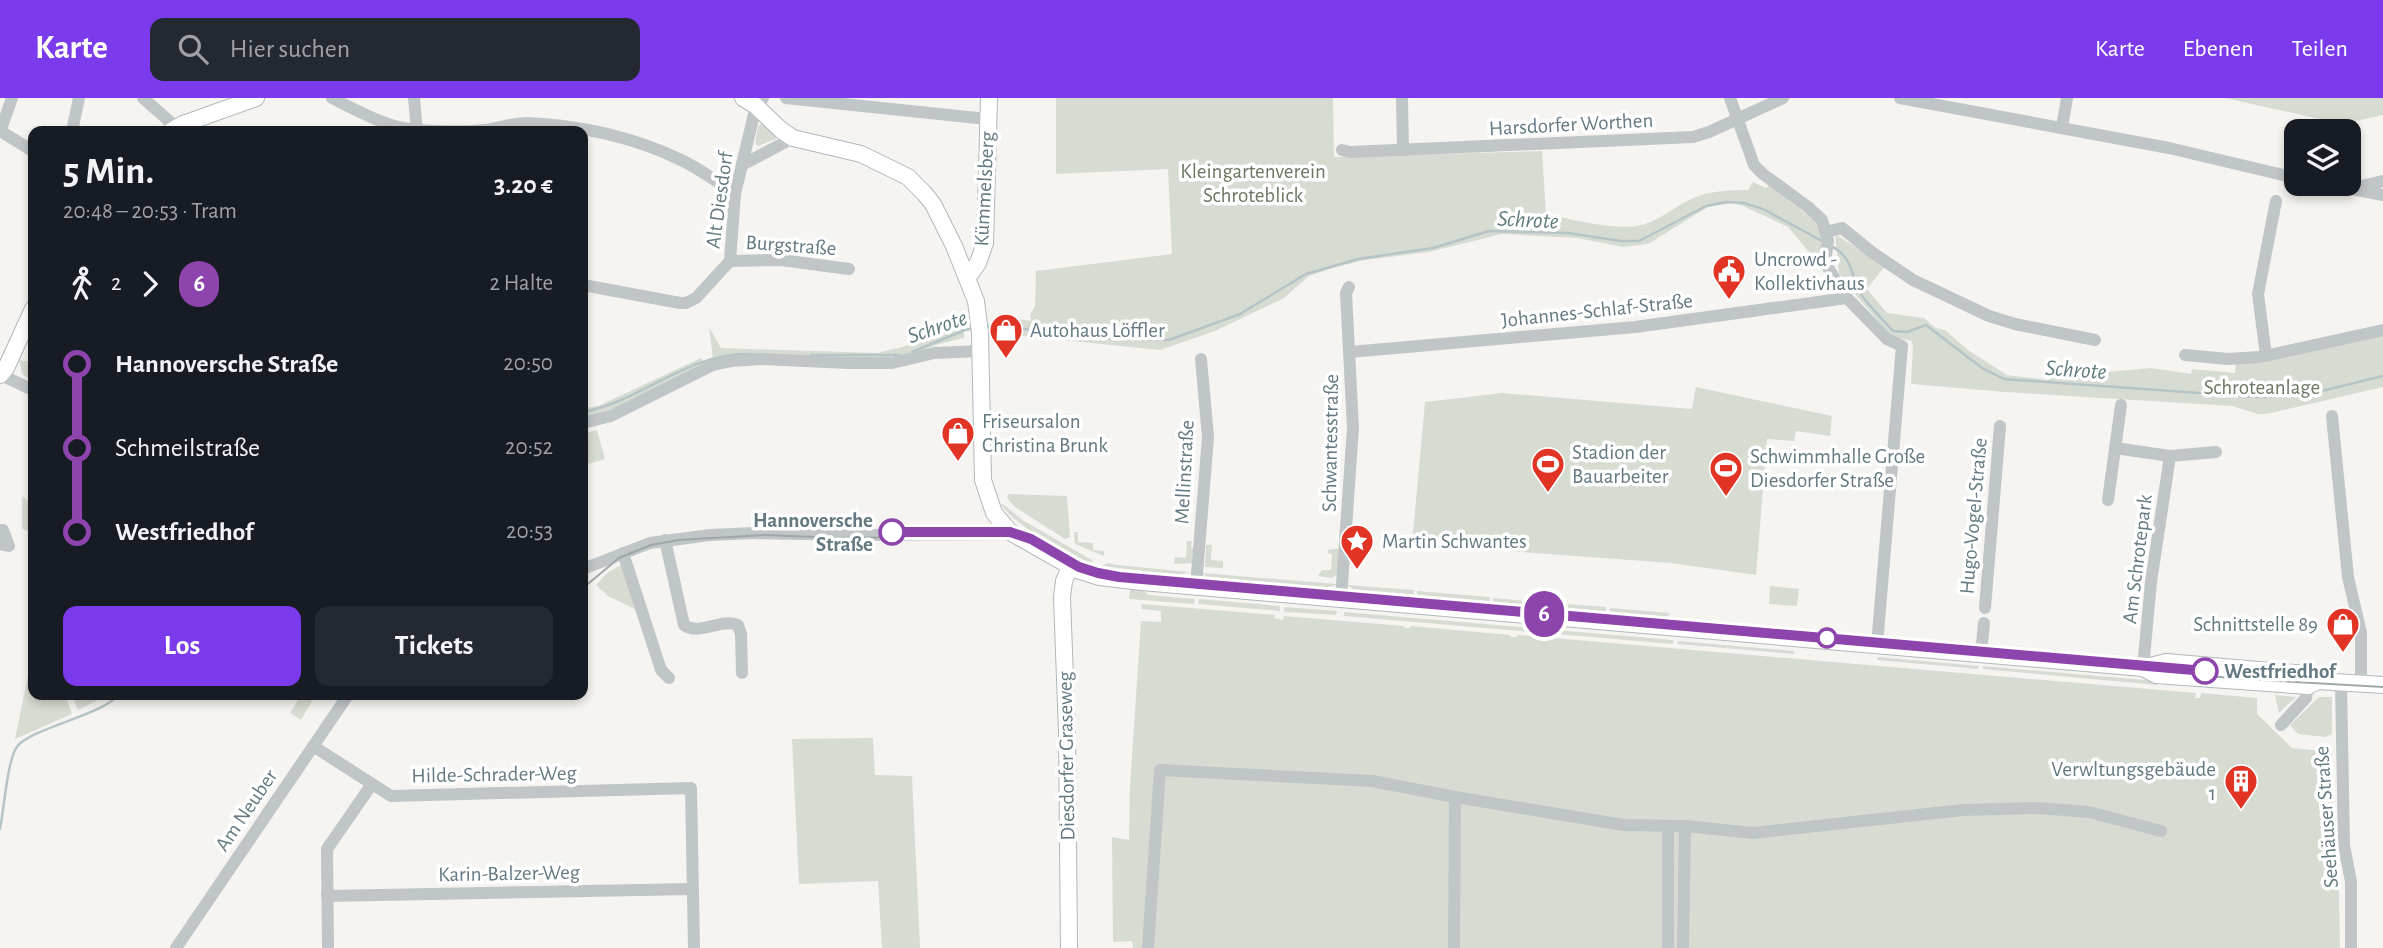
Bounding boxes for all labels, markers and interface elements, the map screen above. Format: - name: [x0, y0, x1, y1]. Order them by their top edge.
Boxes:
- search box: [150, 18, 640, 81]
- icon: search: [174, 30, 212, 68]
- text: Karte: [35, 32, 108, 65]
- text: Hier suchen: [230, 36, 350, 62]
- text: Karte: [2095, 37, 2145, 61]
- text: Ebenen: [2183, 37, 2254, 61]
- text: Teilen: [2292, 37, 2348, 61]
- street label: Harsdorfer Worthen: [1488, 110, 1654, 139]
- map controls: [2284, 119, 2361, 196]
- button: layers: [2284, 119, 2361, 196]
- street label: Kümmelsberg: [971, 130, 998, 247]
- street label: Alt Diesdorf: [702, 149, 737, 250]
- text: 5 Min.: [63, 153, 154, 191]
- park label: Kleingartenverein Schroteblick: [1180, 161, 1326, 206]
- text: 3.20 €: [494, 172, 553, 198]
- text: 20:48 – 20:53 · Tram: [63, 200, 237, 223]
- water label: Schrote: [1497, 207, 1559, 234]
- street label: Burgstraße: [745, 232, 837, 259]
- place label: Uncrowd - Kollektivhaus: [1754, 249, 1865, 294]
- public building icon: Uncrowd - Kollektivhaus: [1710, 252, 1748, 301]
- icon: walk: [63, 265, 101, 303]
- icon: forward: [131, 265, 169, 303]
- text: 2: [111, 272, 121, 295]
- text: 6: [193, 272, 205, 296]
- text: 2 Halte: [490, 272, 553, 295]
- street label: Johannes-Schlaf-Straße: [1500, 290, 1694, 331]
- water label: Schrote: [905, 306, 971, 348]
- shop icon: Autohaus Löffler: [987, 311, 1025, 360]
- place label: Autohaus Löffler: [1030, 320, 1165, 341]
- text: Hannoversche Straße: [115, 351, 338, 377]
- text: 20:50: [503, 352, 553, 375]
- water label: Schrote: [2045, 357, 2108, 384]
- street label: Schwantesstraße: [1319, 374, 1342, 512]
- park label: Schroteanlage: [2204, 377, 2320, 398]
- place label: Friseursalon Christina Brunk: [982, 411, 1108, 456]
- shop icon: Friseursalon Christina Brunk: [939, 414, 977, 463]
- street label: Mellinstraße: [1171, 419, 1198, 525]
- text: Schmeilstraße: [115, 435, 260, 461]
- text: 20:52: [505, 436, 553, 459]
- street label: Hugo-Vogel-Straße: [1956, 437, 1991, 595]
- place label: Stadion der Bauarbeiter: [1572, 442, 1669, 487]
- sports icon: Stadion der Bauarbeiter: [1529, 445, 1567, 494]
- place label: Schwimmhalle Große Diesdorfer Straße: [1750, 446, 1925, 491]
- sports icon: Schwimmhalle Große Diesdorfer Straße: [1707, 449, 1745, 498]
- street label: Am Schrotepark: [2119, 493, 2156, 625]
- place label: Hannoversche Straße: [753, 510, 873, 555]
- text: Westfriedhof: [115, 519, 253, 545]
- marker: Hannoversche Straße: [879, 519, 905, 545]
- text: 20:53: [506, 520, 553, 543]
- place icon: Martin Schwantes: [1338, 522, 1376, 571]
- place label: Martin Schwantes: [1382, 531, 1527, 552]
- line badge: 6: [1521, 591, 1567, 637]
- text: 6: [1538, 602, 1550, 626]
- shop icon: Schnittstelle 89: [2324, 605, 2362, 654]
- button: Los: [63, 606, 301, 686]
- button: Tickets: [315, 606, 553, 686]
- place label: Schnittstelle 89: [2193, 614, 2318, 635]
- unlabelled marker: [1817, 628, 1837, 648]
- marker: Westfriedhof: [2192, 658, 2218, 684]
- place label: Westfriedhof: [2224, 661, 2338, 682]
- street label: Diesdorfer Graseweg: [1055, 670, 1078, 841]
- street label: Seehäuser Straße: [2311, 745, 2342, 889]
- place label: Verwltungsgebäude 1: [2051, 759, 2216, 804]
- building icon: Verwltungsgebäude 1: [2222, 762, 2260, 811]
- street label: Hilde-Schrader-Weg: [411, 763, 577, 786]
- street label: Am Neuber: [211, 765, 281, 855]
- street label: Karin-Balzer-Weg: [438, 862, 581, 885]

